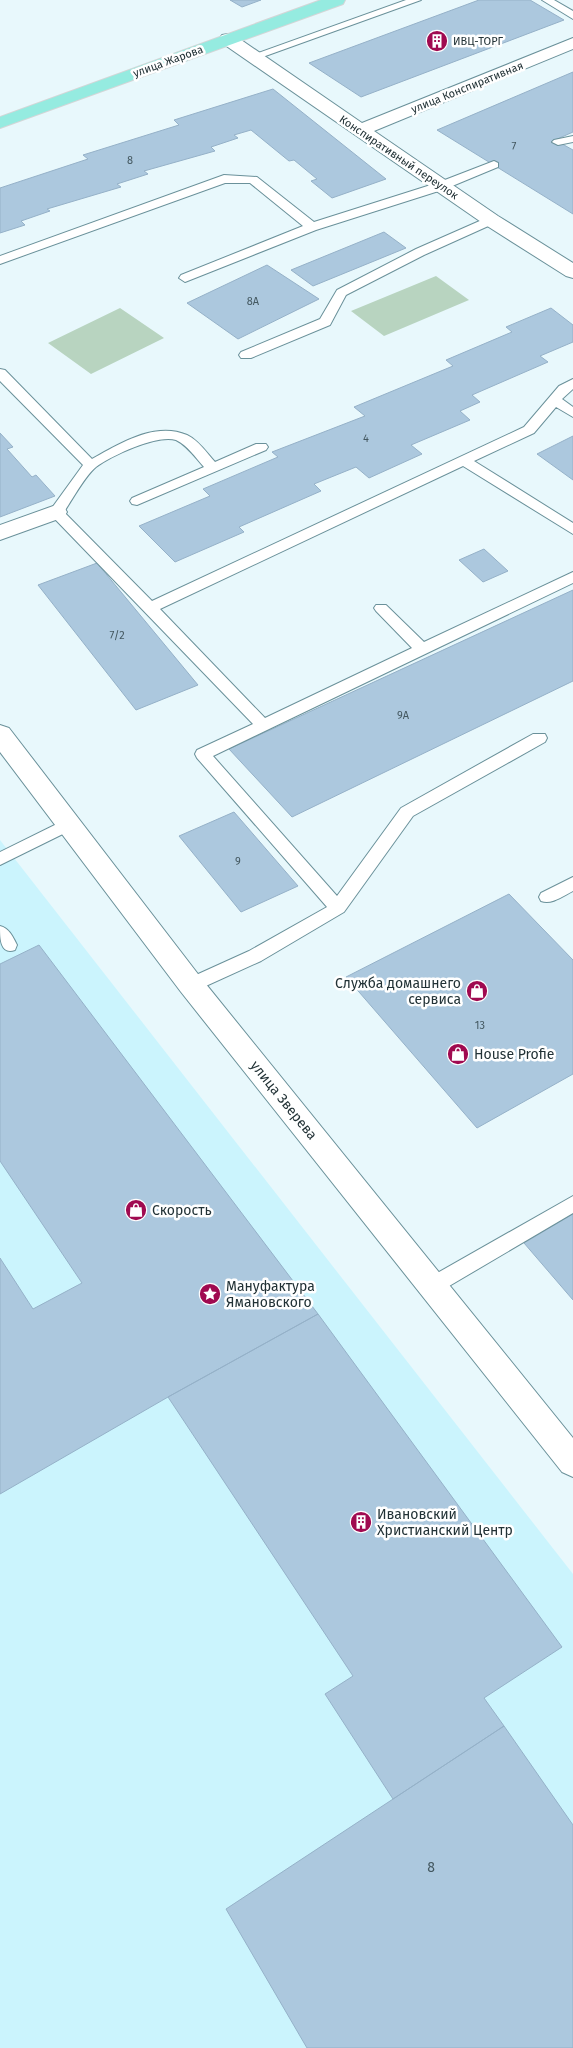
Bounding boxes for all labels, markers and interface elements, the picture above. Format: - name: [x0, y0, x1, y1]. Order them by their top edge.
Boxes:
- building icon: ИВЦ-ТОРГ: [425, 29, 449, 53]
- place label: ИВЦ-ТОРГ: [453, 35, 504, 48]
- street label: улица Жарова: [131, 43, 205, 80]
- street label: улица Конспиративная: [409, 59, 525, 116]
- street label: Конспиративный переулок: [337, 113, 461, 202]
- house number: 7: [512, 140, 517, 153]
- house number: 8: [127, 154, 133, 167]
- house number: 8А: [247, 295, 260, 308]
- house number: 4: [363, 432, 369, 445]
- house number: 7/2: [109, 629, 125, 642]
- house number: 9А: [397, 709, 410, 722]
- house number: 9: [235, 855, 241, 868]
- place label: Служба домашнего сервиса: [335, 975, 461, 1008]
- shop icon: Служба домашнего сервиса: [465, 979, 489, 1003]
- house number: 13: [475, 1019, 485, 1032]
- shop icon: House Profie: [446, 1042, 470, 1066]
- place label: House Profie: [474, 1046, 554, 1063]
- street label: улица Зверева: [247, 1057, 321, 1143]
- shop icon: Скорость: [124, 1198, 148, 1222]
- place label: Скорость: [152, 1202, 212, 1219]
- place label: Мануфактура Ямановского: [226, 1278, 315, 1311]
- place icon: Мануфактура Ямановского: [198, 1282, 222, 1306]
- place label: Ивановский Христианский Центр: [377, 1506, 513, 1539]
- building icon: Ивановский Христианский Центр: [349, 1510, 373, 1534]
- house number: 8: [427, 1859, 435, 1876]

